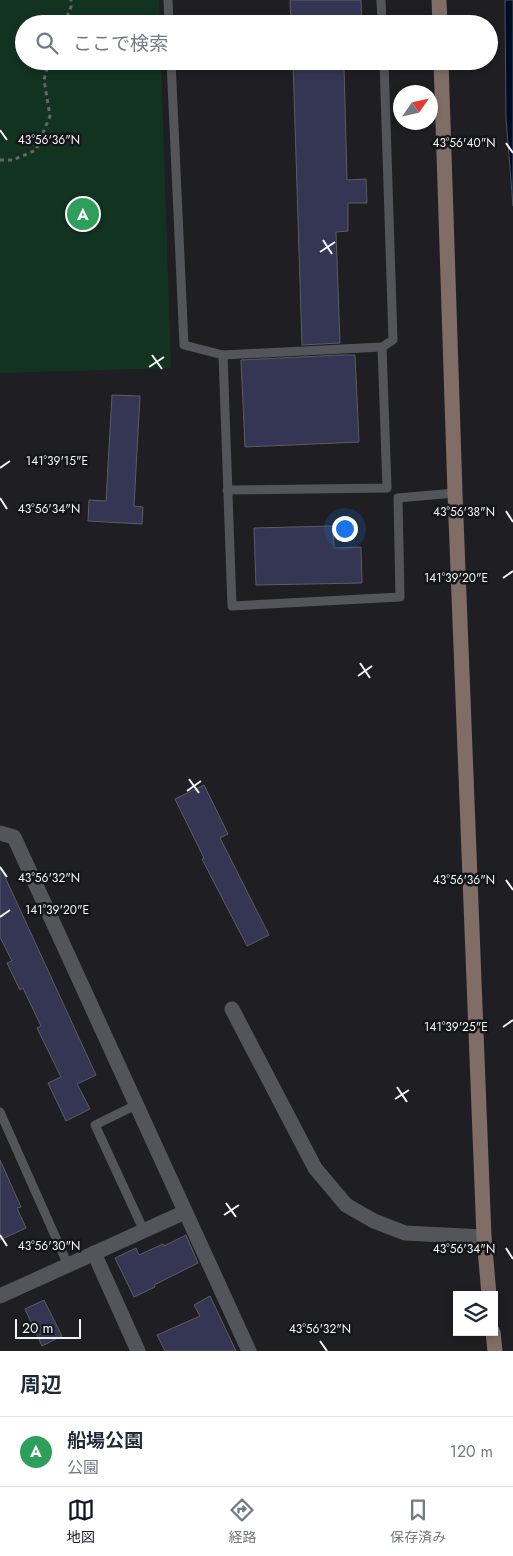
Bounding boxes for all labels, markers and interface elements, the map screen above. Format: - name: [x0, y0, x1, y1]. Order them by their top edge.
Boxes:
- search box: [15, 15, 498, 70]
- icon: search: [33, 29, 61, 57]
- text: ここで検索: [73, 30, 168, 57]
- north arrow: [393, 85, 438, 130]
- text: 43°56'36"N: [18, 131, 80, 149]
- text: 43°56'40"N: [432, 134, 496, 152]
- pin: A: [67, 195, 99, 233]
- text: 141°39'15"E: [26, 452, 88, 470]
- text: 43°56'34"N: [18, 500, 80, 518]
- text: 43°56'38"N: [433, 503, 495, 521]
- your location: [332, 516, 358, 542]
- text: 141°39'20"E: [424, 569, 488, 587]
- text: 43°56'32"N: [18, 869, 80, 887]
- text: 43°56'36"N: [433, 871, 495, 889]
- text: 141°39'20"E: [25, 901, 89, 919]
- text: 141°39'25"E: [424, 1018, 488, 1036]
- text: 43°56'30"N: [18, 1237, 80, 1255]
- text: 43°56'34"N: [433, 1240, 495, 1258]
- map controls: [453, 1291, 498, 1336]
- button: layers: [453, 1291, 498, 1336]
- scale bar: [15, 1316, 81, 1339]
- text: 20 m: [22, 1318, 54, 1338]
- text: 43°56'32"N: [289, 1320, 351, 1338]
- text: 周辺: [20, 1370, 62, 1400]
- text: 船場公園: [67, 1427, 143, 1454]
- text: A: [30, 1440, 42, 1463]
- text: 120 m: [450, 1440, 493, 1463]
- text: 公園: [67, 1456, 99, 1479]
- tab: 地図: [67, 1496, 95, 1547]
- tab: 経路: [228, 1496, 256, 1547]
- tab: 保存済み: [390, 1496, 446, 1547]

